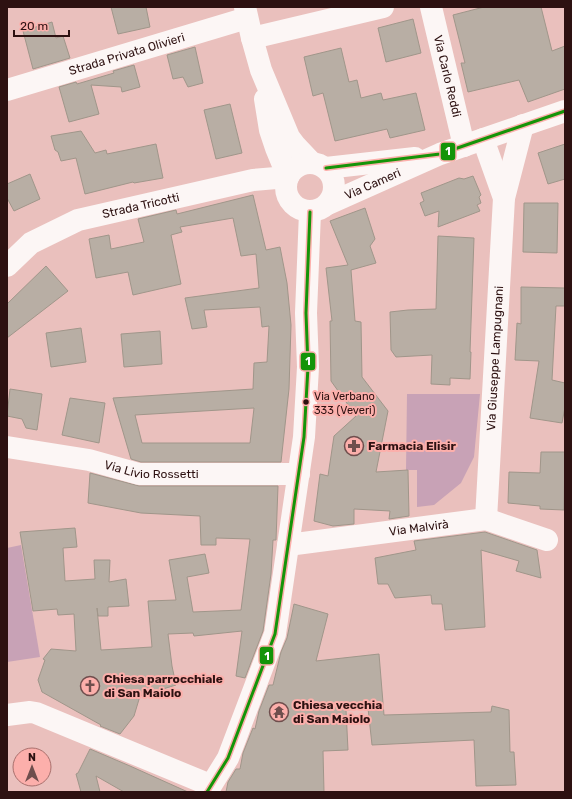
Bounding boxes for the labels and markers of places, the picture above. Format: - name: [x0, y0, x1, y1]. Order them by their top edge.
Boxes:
- place label: Via Verbano 333 (Veveri): [314, 390, 376, 417]
- marker: Via Verbano 333 (Veveri): [301, 397, 311, 407]
- pharmacy icon: Farmacia Elisir: [343, 435, 365, 457]
- place label: Farmacia Elisir: [368, 439, 457, 453]
- place label: Chiesa parrocchiale di San Maiolo: [104, 672, 223, 700]
- church icon: Chiesa parrocchiale di San Maiolo: [79, 675, 101, 697]
- place label: Chiesa vecchia di San Maiolo: [293, 698, 382, 726]
- temple icon: Chiesa vecchia di San Maiolo: [268, 701, 290, 723]

